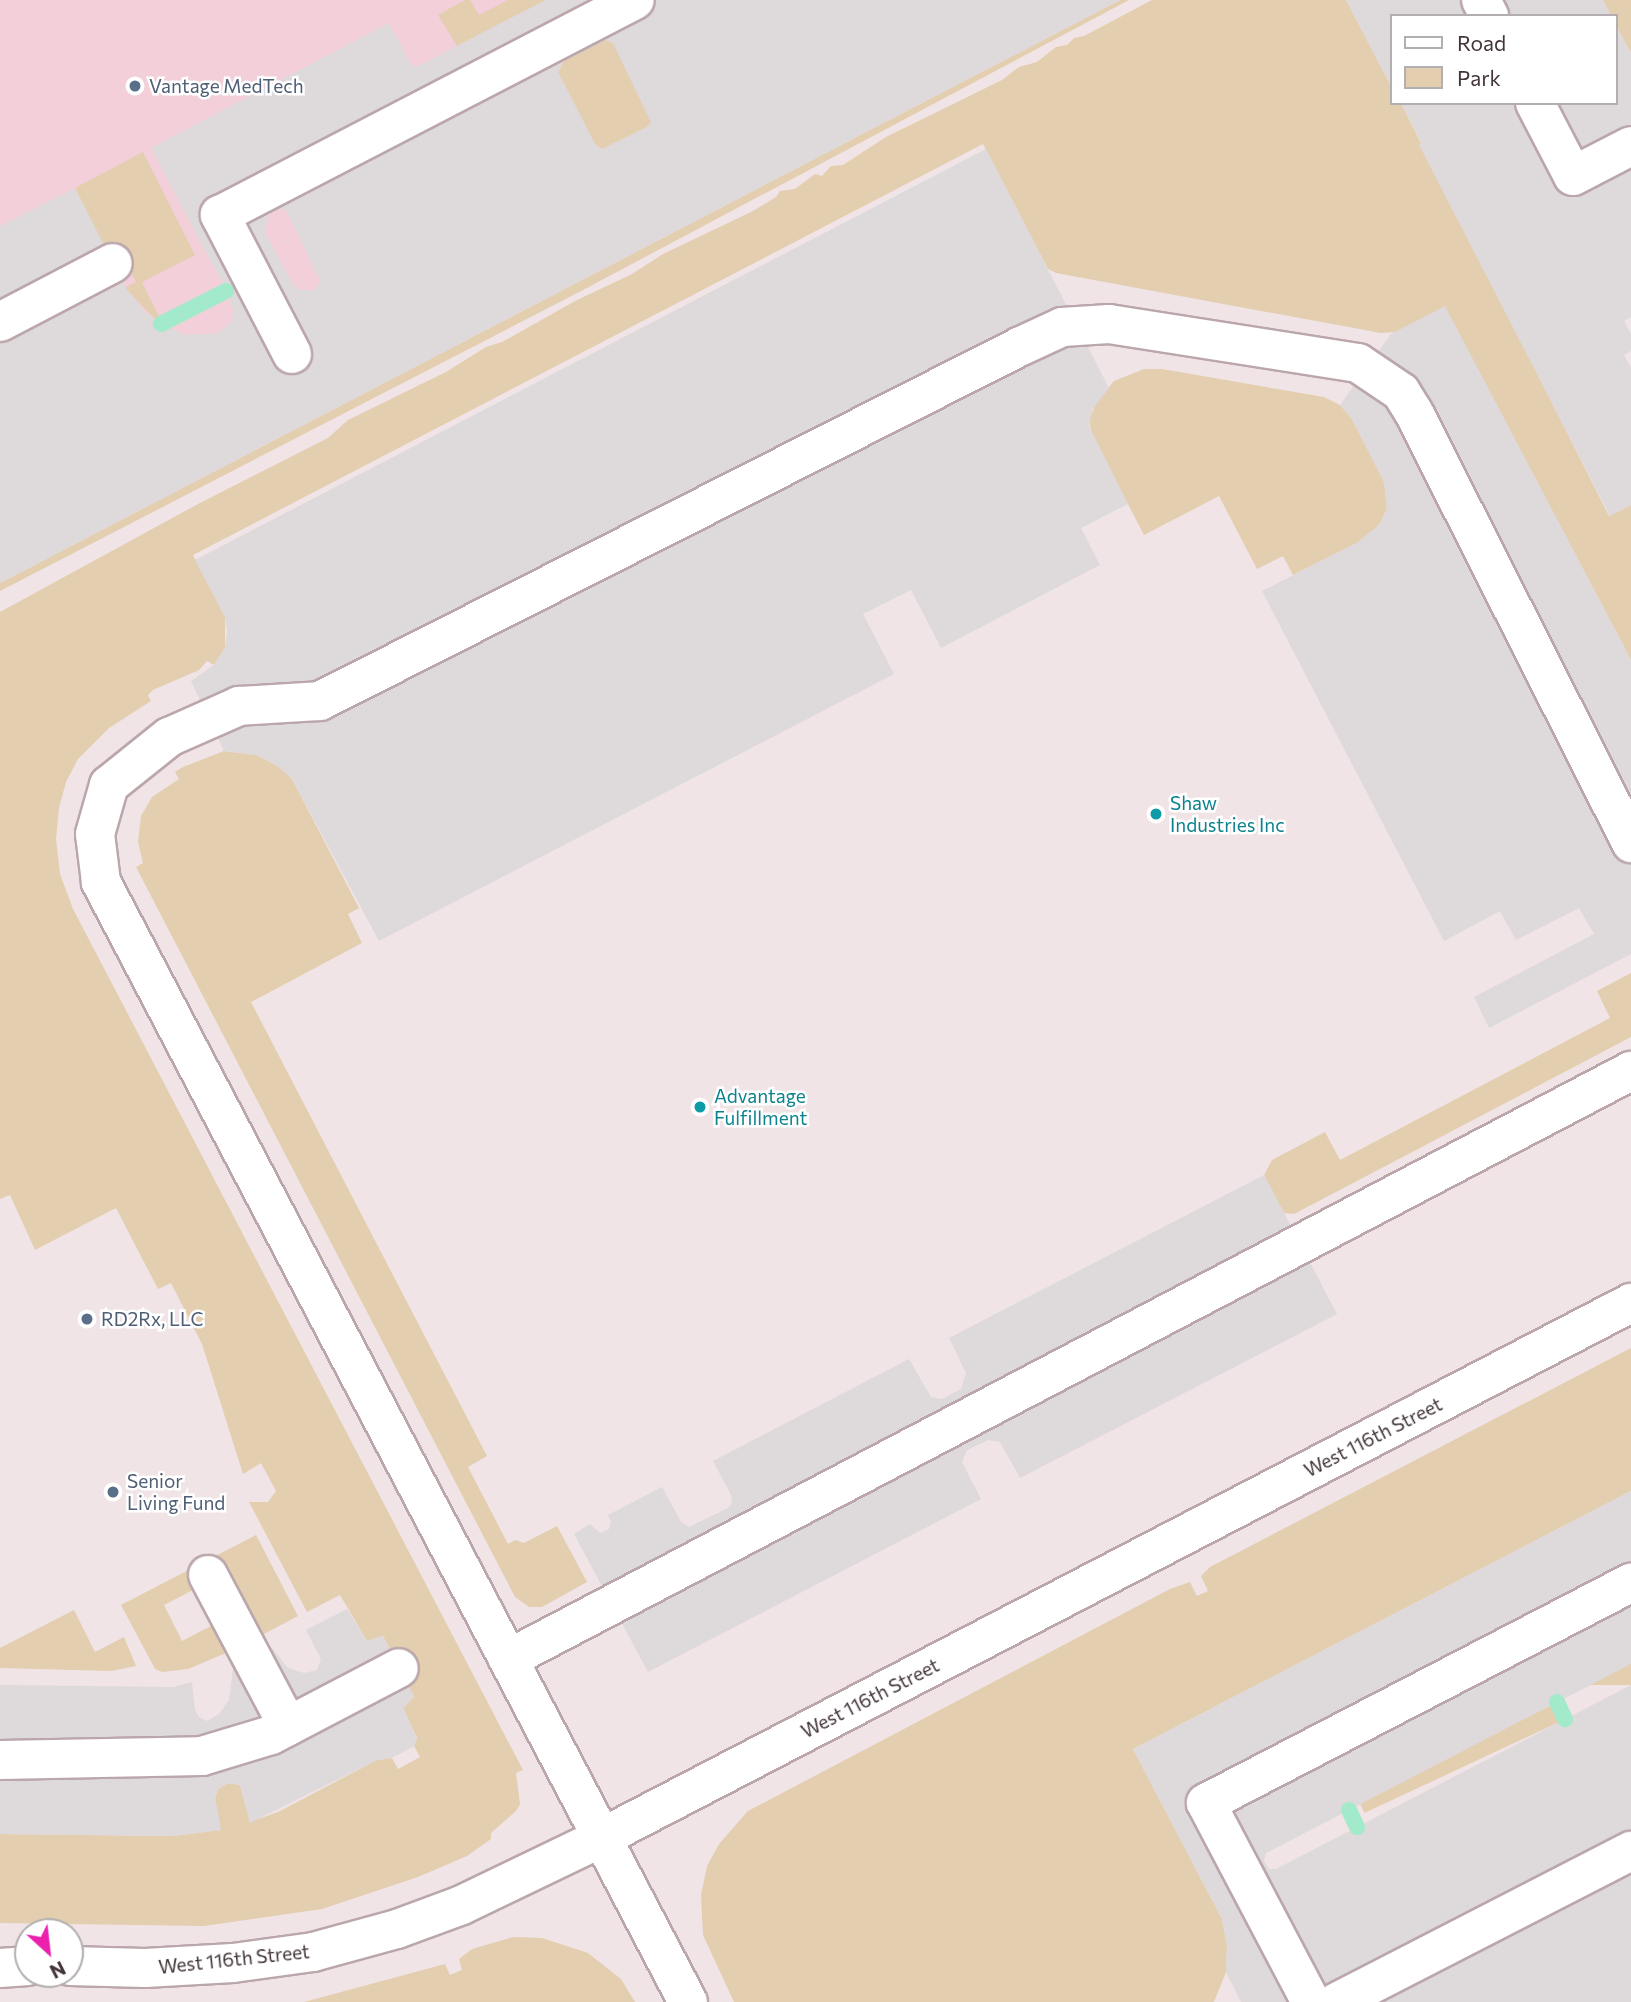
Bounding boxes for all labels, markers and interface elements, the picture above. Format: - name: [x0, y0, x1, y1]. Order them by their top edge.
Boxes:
- legend: [1390, 14, 1617, 105]
- text: Road: [1457, 30, 1506, 55]
- text: Park: [1457, 65, 1501, 90]
- place label: Vantage MedTech: [149, 75, 304, 97]
- marker: Vantage MedTech: [127, 78, 143, 94]
- place label: Shaw Industries Inc: [1170, 792, 1285, 836]
- marker: Shaw Industries Inc: [1148, 806, 1164, 822]
- place label: Advantage Fulfillment: [714, 1085, 807, 1129]
- marker: Advantage Fulfillment: [692, 1099, 708, 1115]
- place label: RD2Rx, LLC: [101, 1308, 204, 1330]
- marker: RD2Rx, LLC: [79, 1311, 95, 1327]
- street label: West 116th Street: [1300, 1392, 1446, 1482]
- place label: Senior Living Fund: [127, 1470, 225, 1514]
- marker: Senior Living Fund: [105, 1484, 121, 1500]
- street label: West 116th Street: [797, 1653, 943, 1743]
- north arrow: [14, 1918, 84, 1988]
- street label: West 116th Street: [157, 1940, 311, 1978]
- text: N: [46, 1957, 69, 1984]

